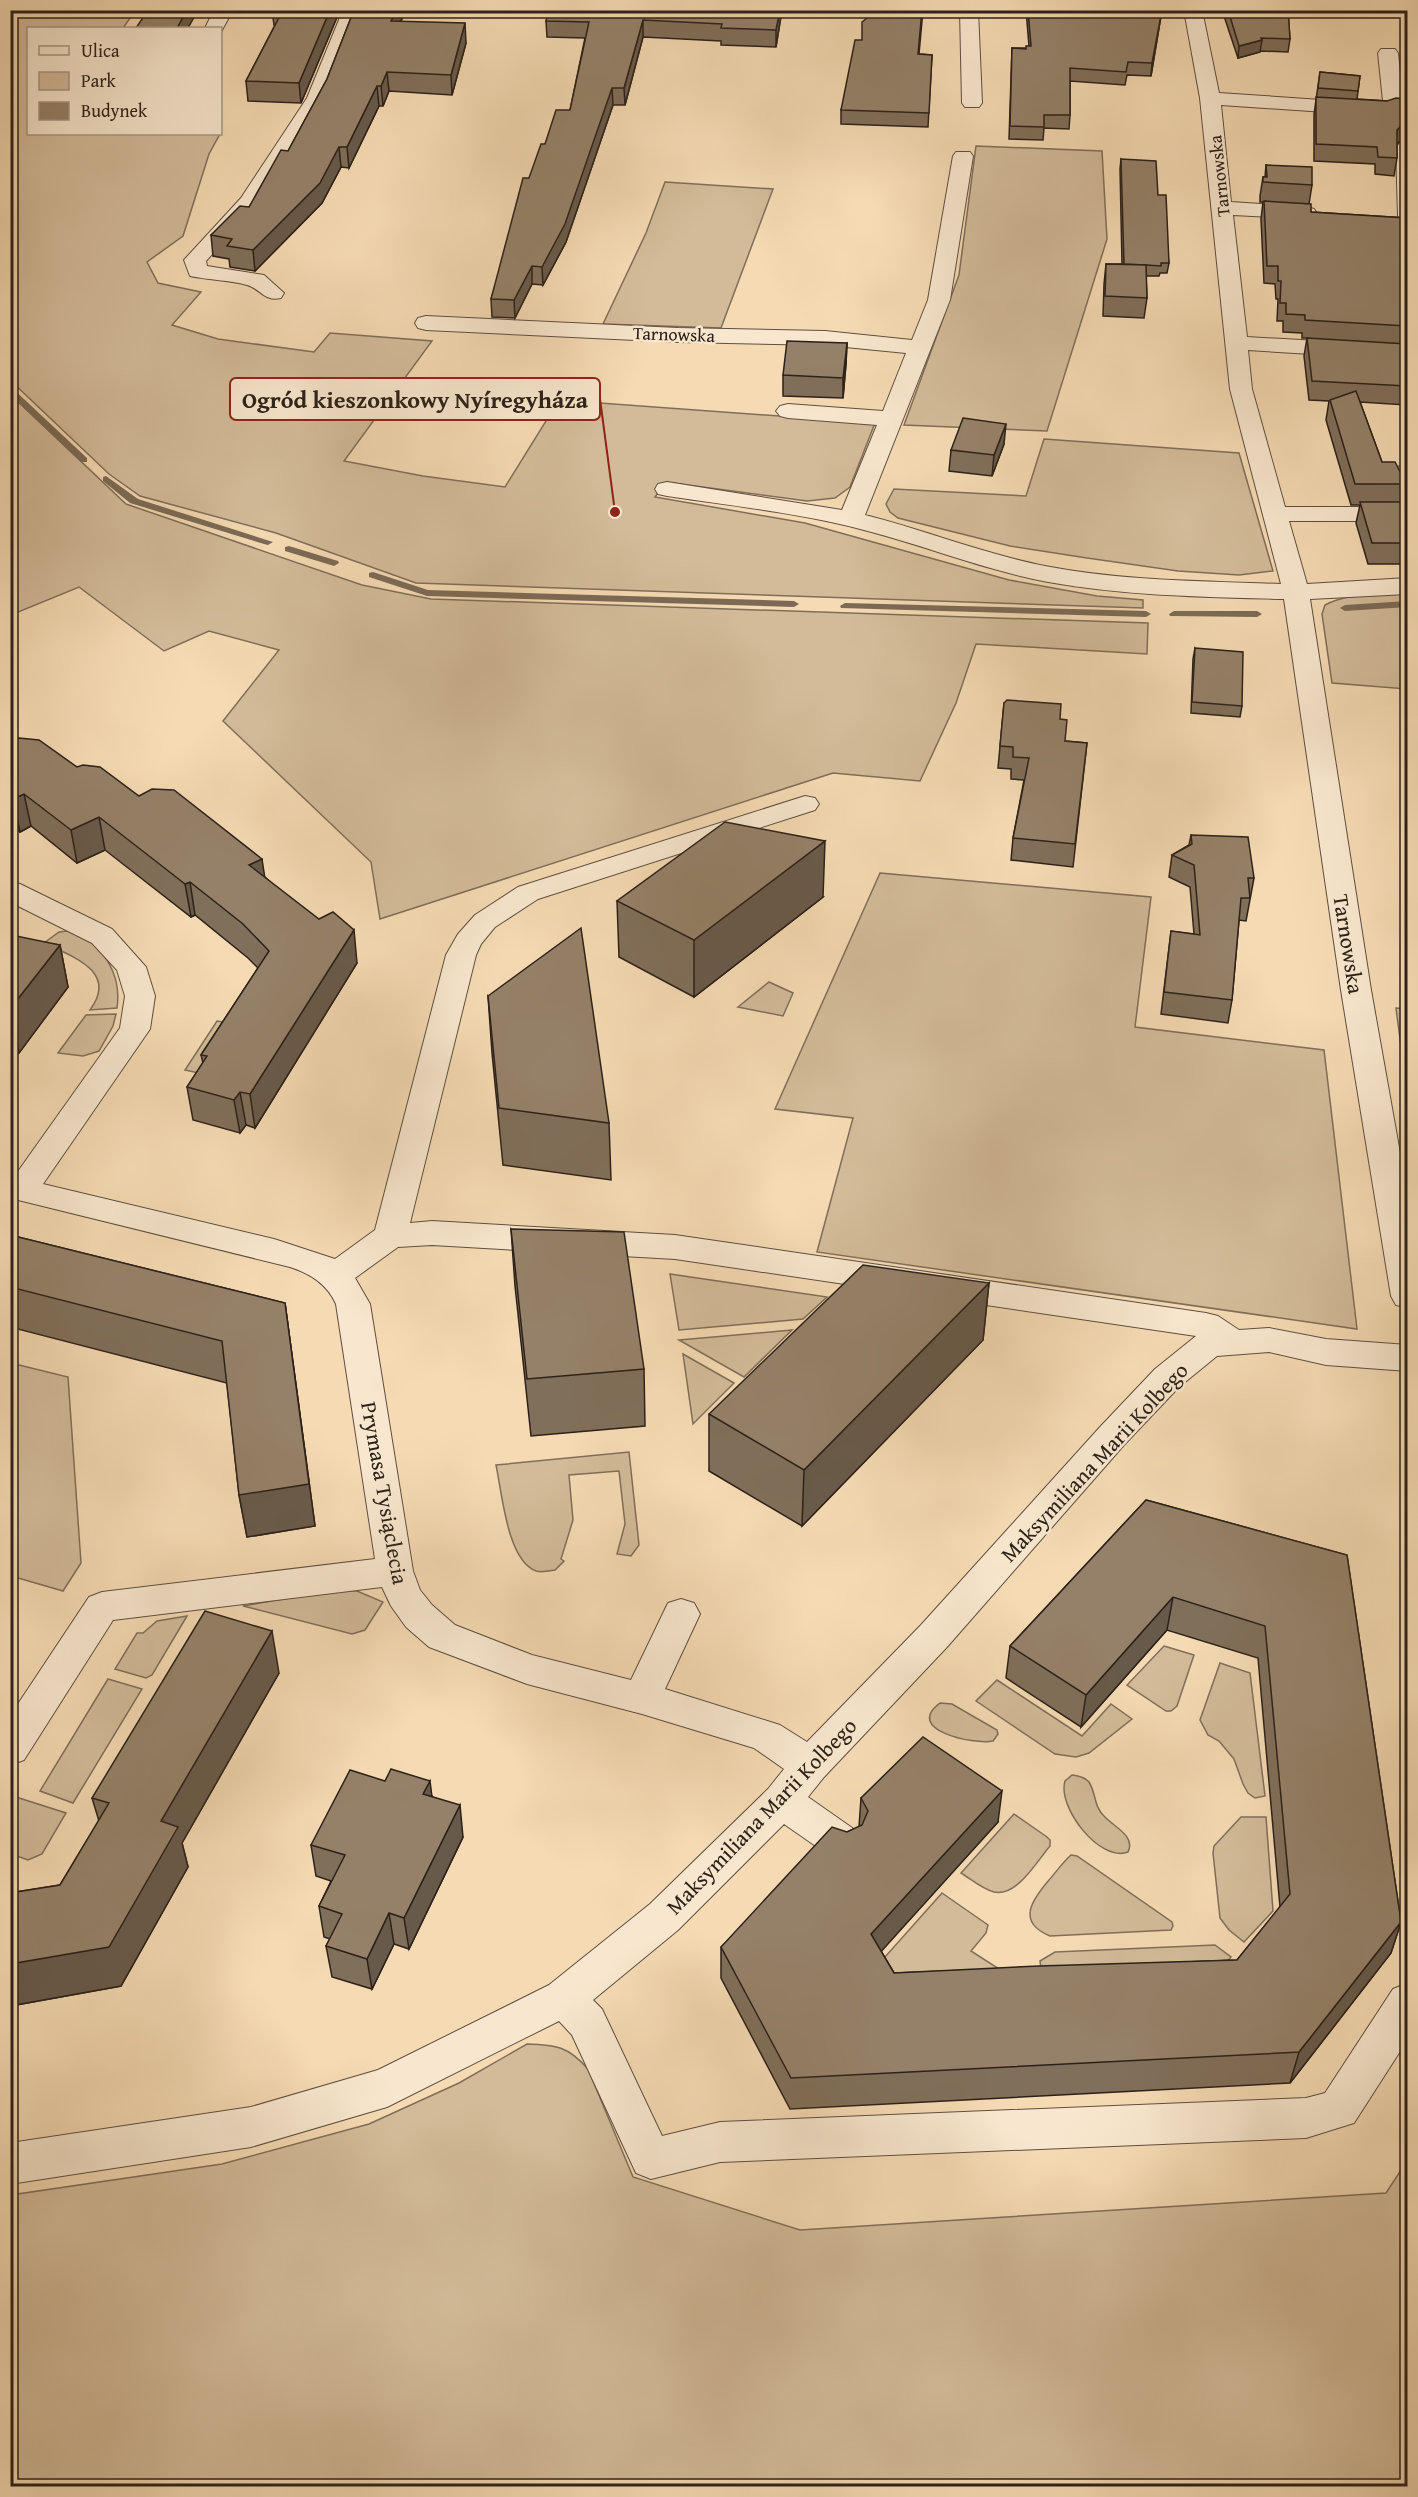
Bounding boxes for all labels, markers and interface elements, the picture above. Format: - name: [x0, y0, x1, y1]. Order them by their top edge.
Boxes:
- legend: [27, 27, 222, 135]
- text: Ulica: [81, 37, 120, 64]
- text: Park: [81, 67, 117, 94]
- text: Budynek: [81, 97, 148, 124]
- street label: Tarnowska: [1201, 133, 1237, 218]
- street label: Tarnowska: [633, 319, 716, 349]
- callout: Ogród kieszonkowy Nyíregyháza: [230, 378, 600, 420]
- text: Ogród kieszonkowy Nyíregyháza: [242, 382, 589, 417]
- street label: Tarnowska: [1325, 892, 1373, 997]
- street label: Maksymiliana Marii Kolbego: [993, 1355, 1195, 1569]
- street label: Prymasa Tysiąclecia: [353, 1399, 417, 1587]
- street label: Maksymiliana Marii Kolbego: [658, 1710, 864, 1922]

